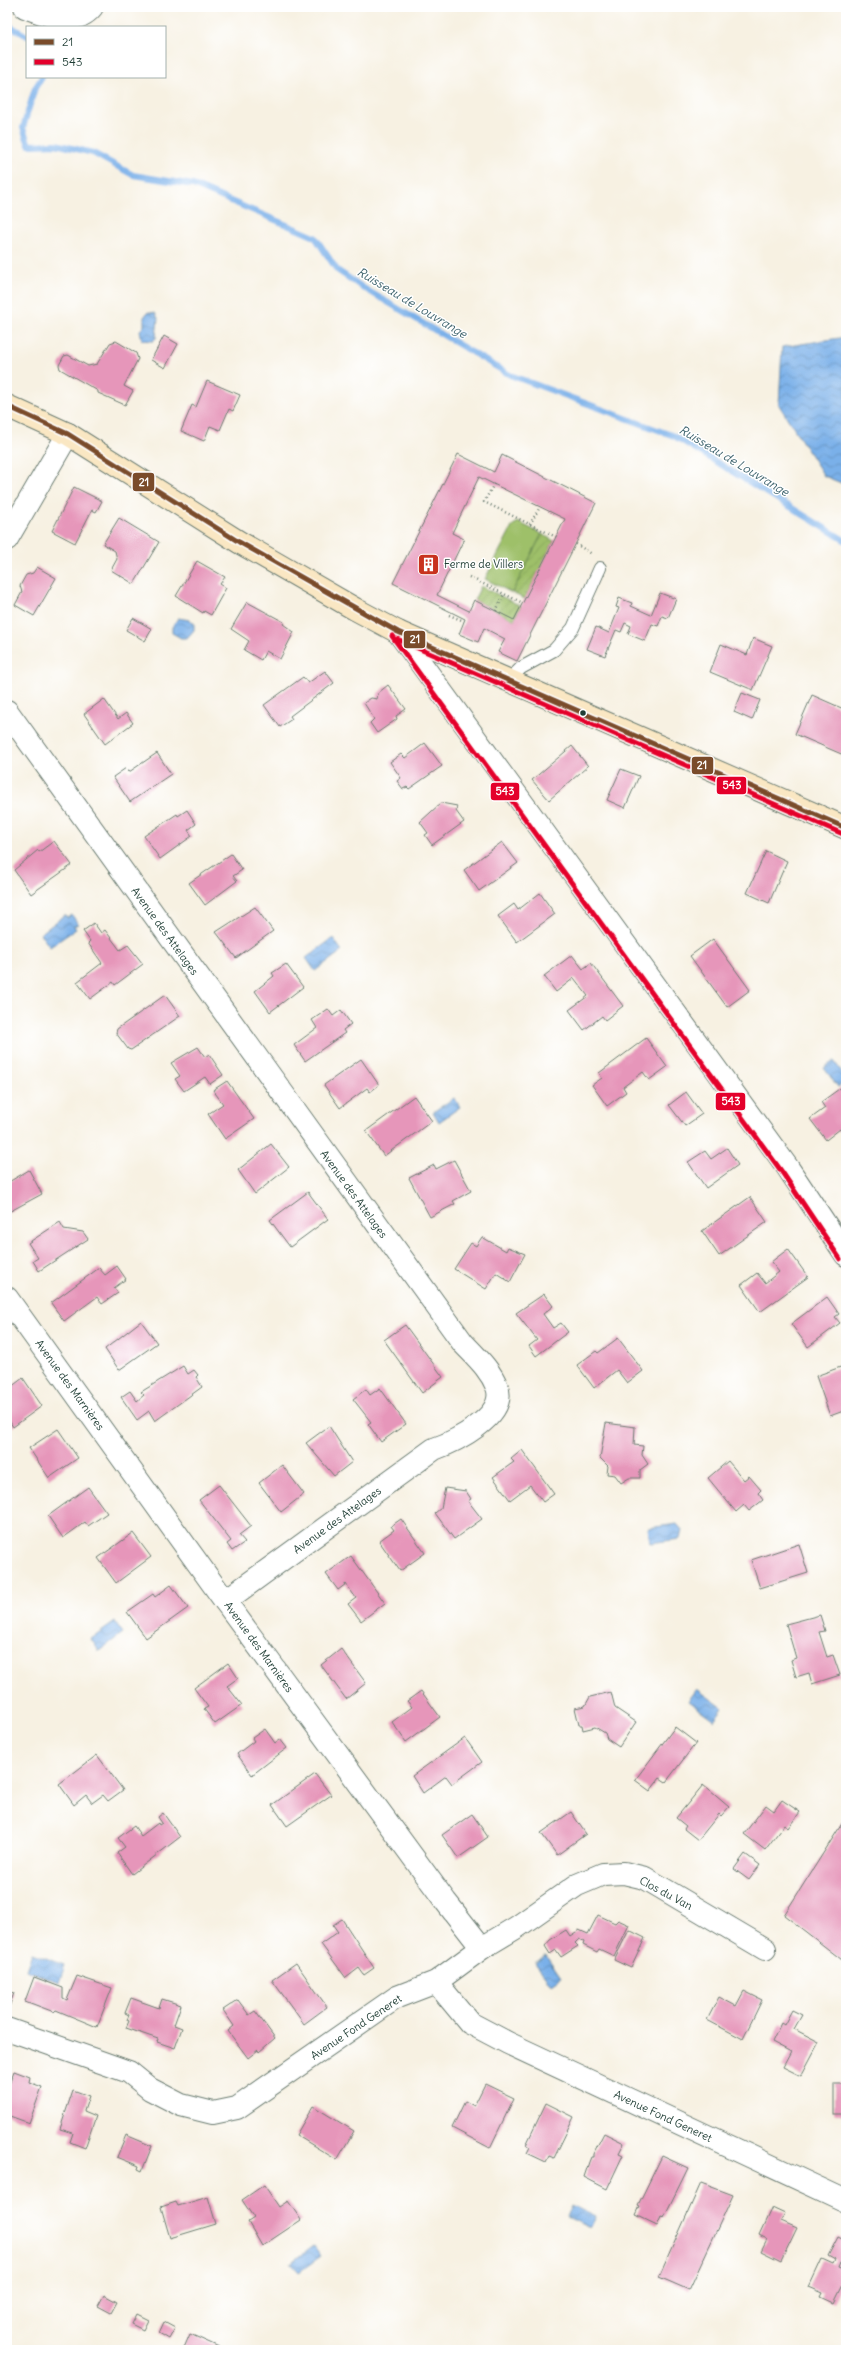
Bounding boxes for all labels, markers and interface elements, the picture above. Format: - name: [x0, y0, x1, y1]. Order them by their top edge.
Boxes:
- legend: [26, 26, 166, 78]
- text: 21: [62, 34, 73, 49]
- text: 543: [62, 54, 83, 69]
- water label: Ruisseau de Louvrange: [355, 264, 471, 342]
- water label: Ruisseau de Louvrange: [677, 422, 793, 500]
- line badge: 21: [132, 472, 155, 492]
- text: 21: [139, 475, 149, 489]
- building icon: Ferme de Villers: [415, 551, 441, 577]
- place label: Ferme de Villers: [444, 557, 523, 571]
- line badge: 21: [403, 630, 426, 649]
- text: 21: [410, 632, 420, 646]
- unlabelled marker: [578, 708, 588, 718]
- line badge: 21: [691, 756, 714, 775]
- text: 21: [697, 758, 707, 772]
- line badge: 543: [716, 776, 747, 795]
- text: 543: [723, 778, 741, 792]
- line badge: 543: [490, 782, 520, 801]
- text: 543: [496, 784, 514, 798]
- street label: Avenue des Attelages: [128, 884, 202, 978]
- line badge: 543: [715, 1092, 746, 1111]
- text: 543: [722, 1094, 740, 1108]
- street label: Avenue des Attelages: [317, 1147, 391, 1241]
- street label: Avenue des Marnières: [32, 1337, 108, 1433]
- street label: Avenue des Attelages: [290, 1483, 384, 1557]
- street label: Avenue des Marnières: [221, 1599, 297, 1695]
- street label: Clos du Van: [637, 1873, 695, 1913]
- street label: Avenue Fond Generet: [308, 1991, 404, 2063]
- street label: Avenue Fond Generet: [612, 2087, 715, 2145]

